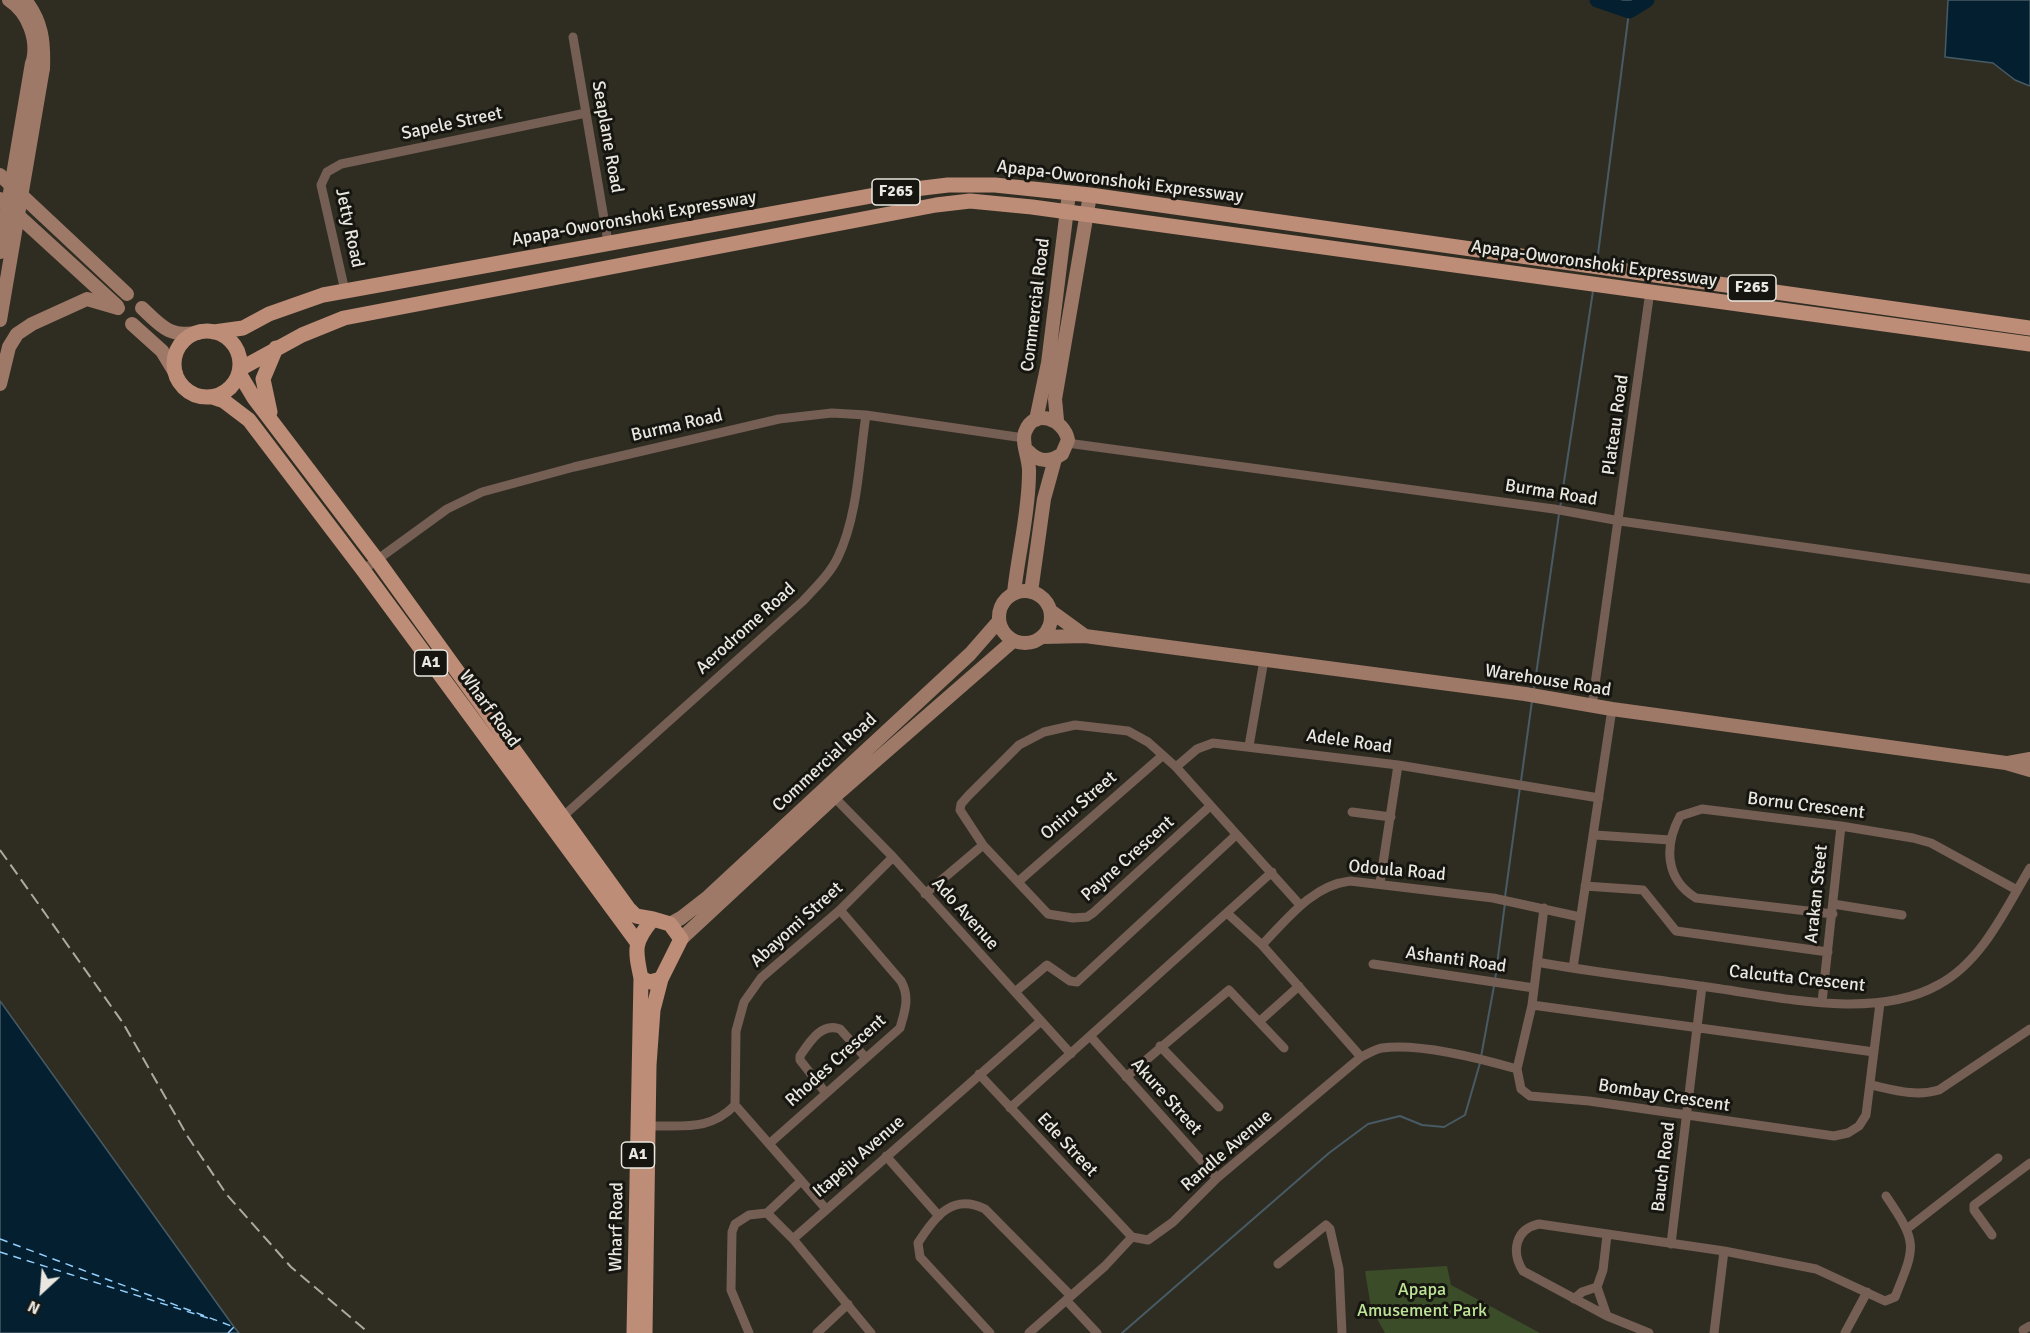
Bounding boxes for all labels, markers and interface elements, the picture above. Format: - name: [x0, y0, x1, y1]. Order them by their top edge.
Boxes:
- street label: Seaplane Road: [587, 79, 627, 195]
- street label: Sapele Street: [400, 103, 504, 145]
- street label: Apapa-Oworonshoki Expressway: [996, 156, 1244, 208]
- road number: F265: [872, 179, 920, 205]
- street label: Jetty Road: [330, 186, 368, 270]
- street label: Apapa-Oworonshoki Expressway: [510, 187, 758, 251]
- street label: Apapa-Oworonshoki Expressway: [1470, 236, 1718, 292]
- street label: Commercial Road: [1017, 237, 1055, 373]
- road number: F265: [1728, 275, 1776, 301]
- street label: Plateau Road: [1598, 373, 1634, 477]
- street label: Burma Road: [629, 405, 725, 447]
- street label: Burma Road: [1503, 475, 1599, 511]
- street label: Aerodrome Road: [692, 579, 800, 679]
- road number: A1: [414, 650, 448, 676]
- street label: Warehouse Road: [1483, 660, 1613, 702]
- street label: Wharf Road: [454, 666, 524, 752]
- street label: Commercial Road: [768, 709, 882, 817]
- street label: Adele Road: [1305, 725, 1393, 759]
- street label: Oniru Street: [1036, 767, 1122, 845]
- street label: Bornu Crescent: [1746, 788, 1866, 824]
- street label: Payne Crescent: [1077, 812, 1179, 906]
- street label: Arakan Steet: [1801, 844, 1833, 944]
- street label: Odoula Road: [1347, 856, 1447, 886]
- street label: Ado Avenue: [927, 873, 1003, 955]
- street label: Abayomi Street: [746, 878, 848, 972]
- street label: Ashanti Road: [1404, 942, 1508, 978]
- street label: Calcutta Crescent: [1728, 961, 1866, 997]
- street label: Rhodes Crescent: [781, 1010, 891, 1112]
- street label: Akure Street: [1126, 1054, 1206, 1140]
- street label: Bombay Crescent: [1597, 1075, 1731, 1117]
- street label: Randle Avenue: [1177, 1106, 1277, 1196]
- street label: Ede Street: [1032, 1109, 1102, 1181]
- street label: Itapeju Avenue: [809, 1111, 909, 1203]
- street label: Bauch Road: [1648, 1121, 1680, 1213]
- road number: A1: [622, 1142, 654, 1168]
- street label: Wharf Road: [605, 1182, 629, 1272]
- north arrow: [12, 1261, 72, 1321]
- park label: Apapa Amusement Park: [1357, 1279, 1487, 1322]
- text: N: [25, 1296, 44, 1319]

